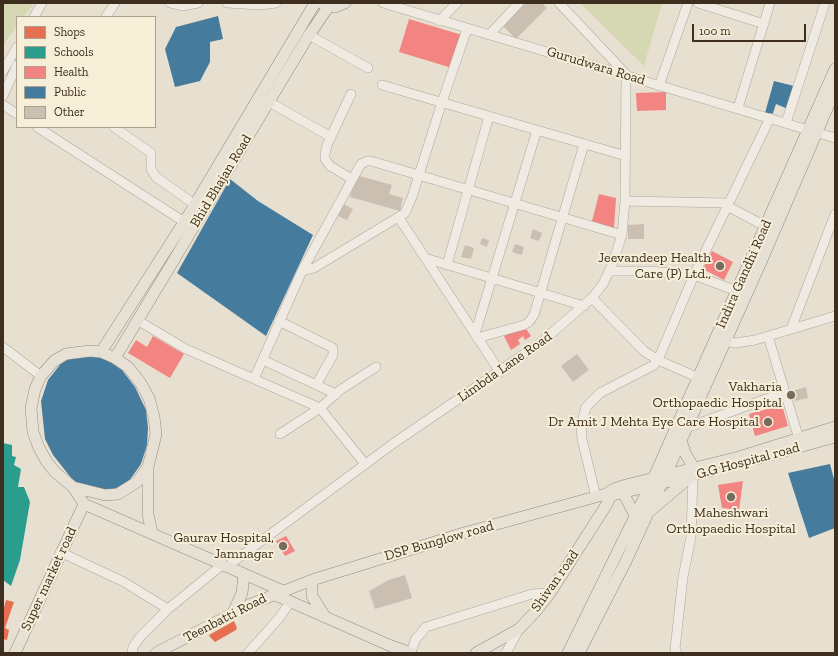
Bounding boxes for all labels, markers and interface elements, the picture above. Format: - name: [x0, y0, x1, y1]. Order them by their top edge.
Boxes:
- legend: [16, 16, 156, 128]
- scale bar: [694, 16, 808, 42]
- text: 100 m: [699, 24, 731, 38]
- text: Shops: [54, 25, 85, 39]
- street label: Gurudwara Road: [545, 43, 647, 89]
- text: Schools: [54, 45, 93, 59]
- text: Health: [54, 65, 89, 79]
- text: Public: [54, 85, 86, 99]
- text: Other: [54, 105, 85, 119]
- street label: Bhid Bhajan Road: [187, 131, 255, 231]
- street label: Indira Gandhi Road: [713, 217, 775, 331]
- place label: Jeevandeep Health Care (P) Ltd.,: [598, 250, 711, 282]
- marker: Jeevandeep Health Care (P) Ltd.,: [714, 260, 726, 272]
- street label: Limbda Lane Road: [455, 328, 555, 406]
- place label: Vakharia Orthopaedic Hospital: [653, 379, 782, 412]
- marker: Vakharia Orthopaedic Hospital: [785, 389, 797, 401]
- place label: Dr Amit J Mehta Eye Care Hospital: [548, 414, 759, 430]
- marker: Dr Amit J Mehta Eye Care Hospital: [762, 416, 774, 428]
- street label: G.G Hospital road: [694, 439, 802, 483]
- marker: Maheshwari Orthopaedic Hospital: [725, 491, 737, 503]
- place label: Maheshwari Orthopaedic Hospital: [666, 505, 796, 538]
- street label: DSP Bunglow road: [383, 517, 495, 565]
- street label: Super market road: [18, 524, 80, 634]
- place label: Gaurav Hospital, Jamnagar: [173, 530, 274, 562]
- marker: Gaurav Hospital, Jamnagar: [277, 540, 289, 552]
- street label: Shivan road: [528, 547, 582, 615]
- street label: Teenbatti Road: [181, 590, 269, 646]

